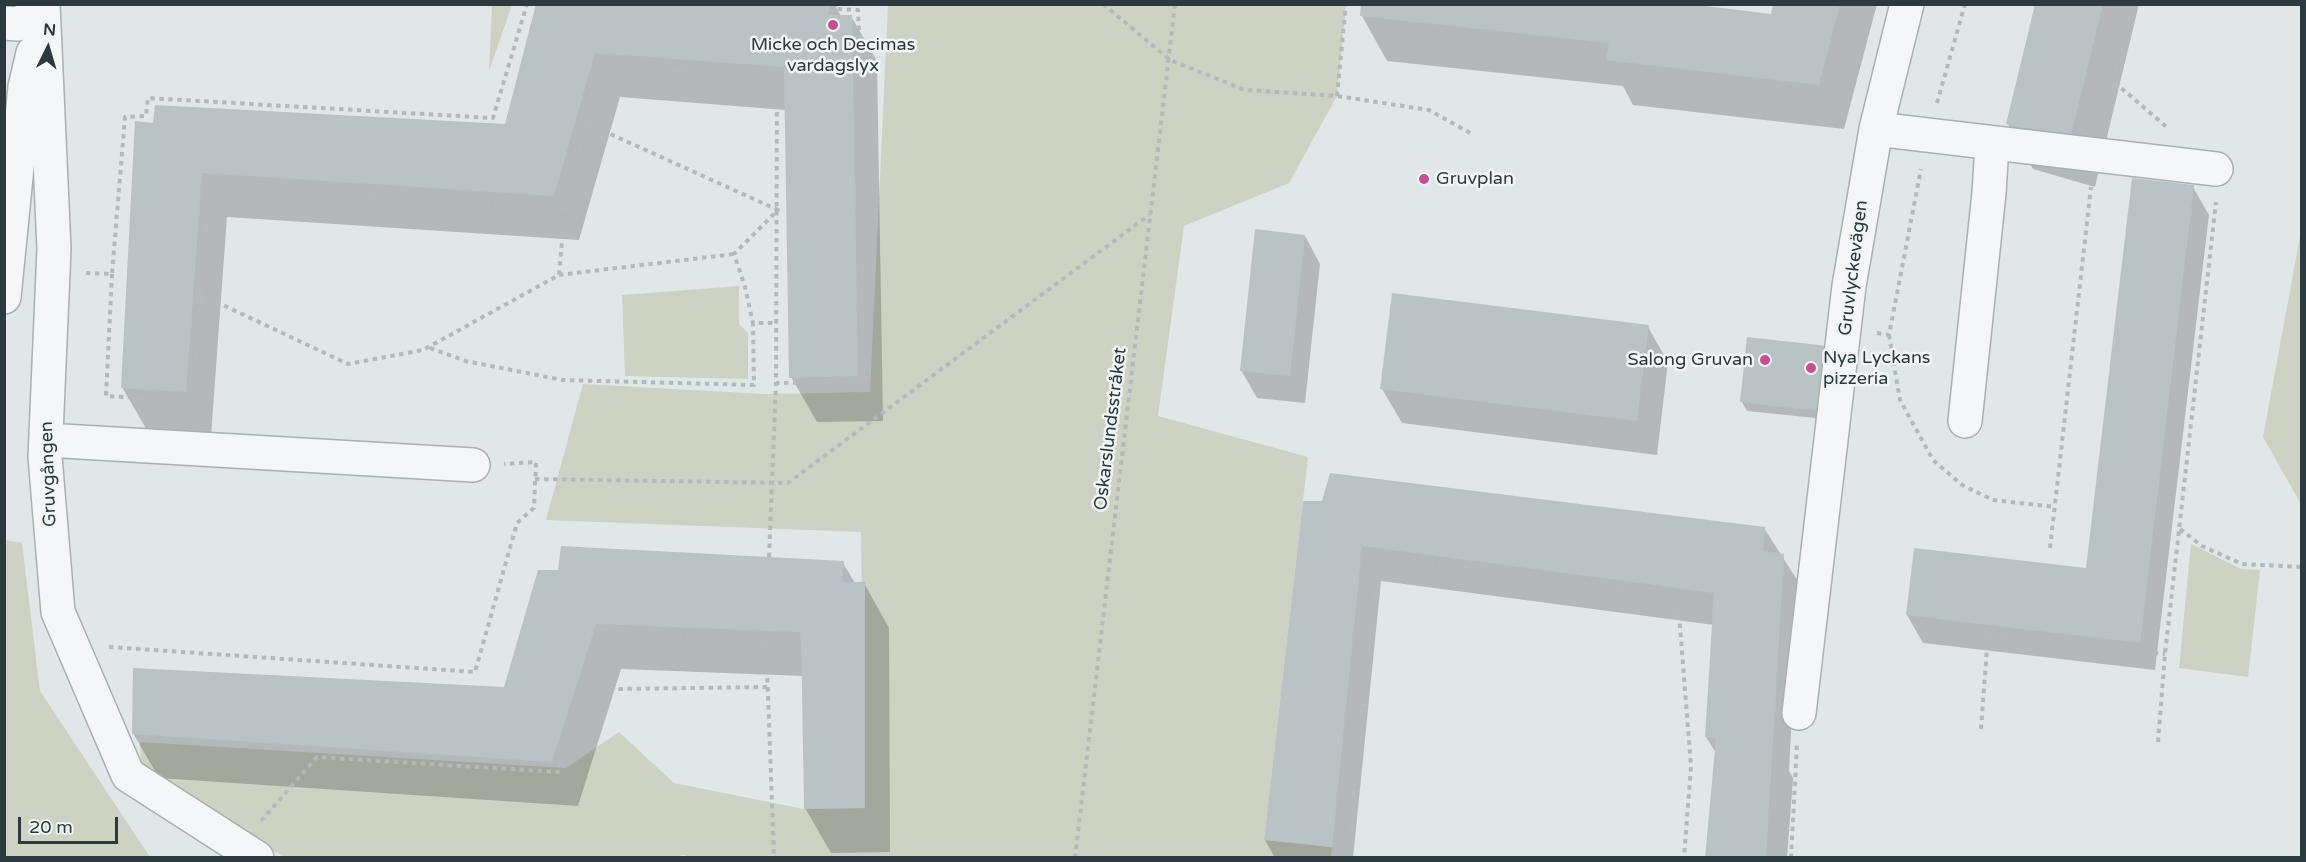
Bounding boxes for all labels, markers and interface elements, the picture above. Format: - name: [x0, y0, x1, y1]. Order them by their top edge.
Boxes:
- north arrow: [18, 18, 78, 78]
- marker: Micke och Decimas vardagslyx: [826, 18, 840, 32]
- text: N: [42, 20, 57, 41]
- place label: Micke och Decimas vardagslyx: [751, 34, 915, 76]
- place label: Gruvplan: [1436, 168, 1514, 190]
- marker: Gruvplan: [1417, 172, 1431, 186]
- street label: Gruvlyckevägen: [1835, 199, 1873, 337]
- street label: Oskarslundsstråket: [1090, 346, 1132, 512]
- place label: Nya Lyckans pizzeria: [1823, 347, 1930, 389]
- place label: Salong Gruvan: [1627, 349, 1753, 371]
- marker: Salong Gruvan: [1758, 353, 1772, 367]
- marker: Nya Lyckans pizzeria: [1804, 361, 1818, 375]
- street label: Gruvgången: [36, 421, 62, 527]
- scale bar: [21, 805, 122, 843]
- text: 20 m: [29, 816, 73, 838]

